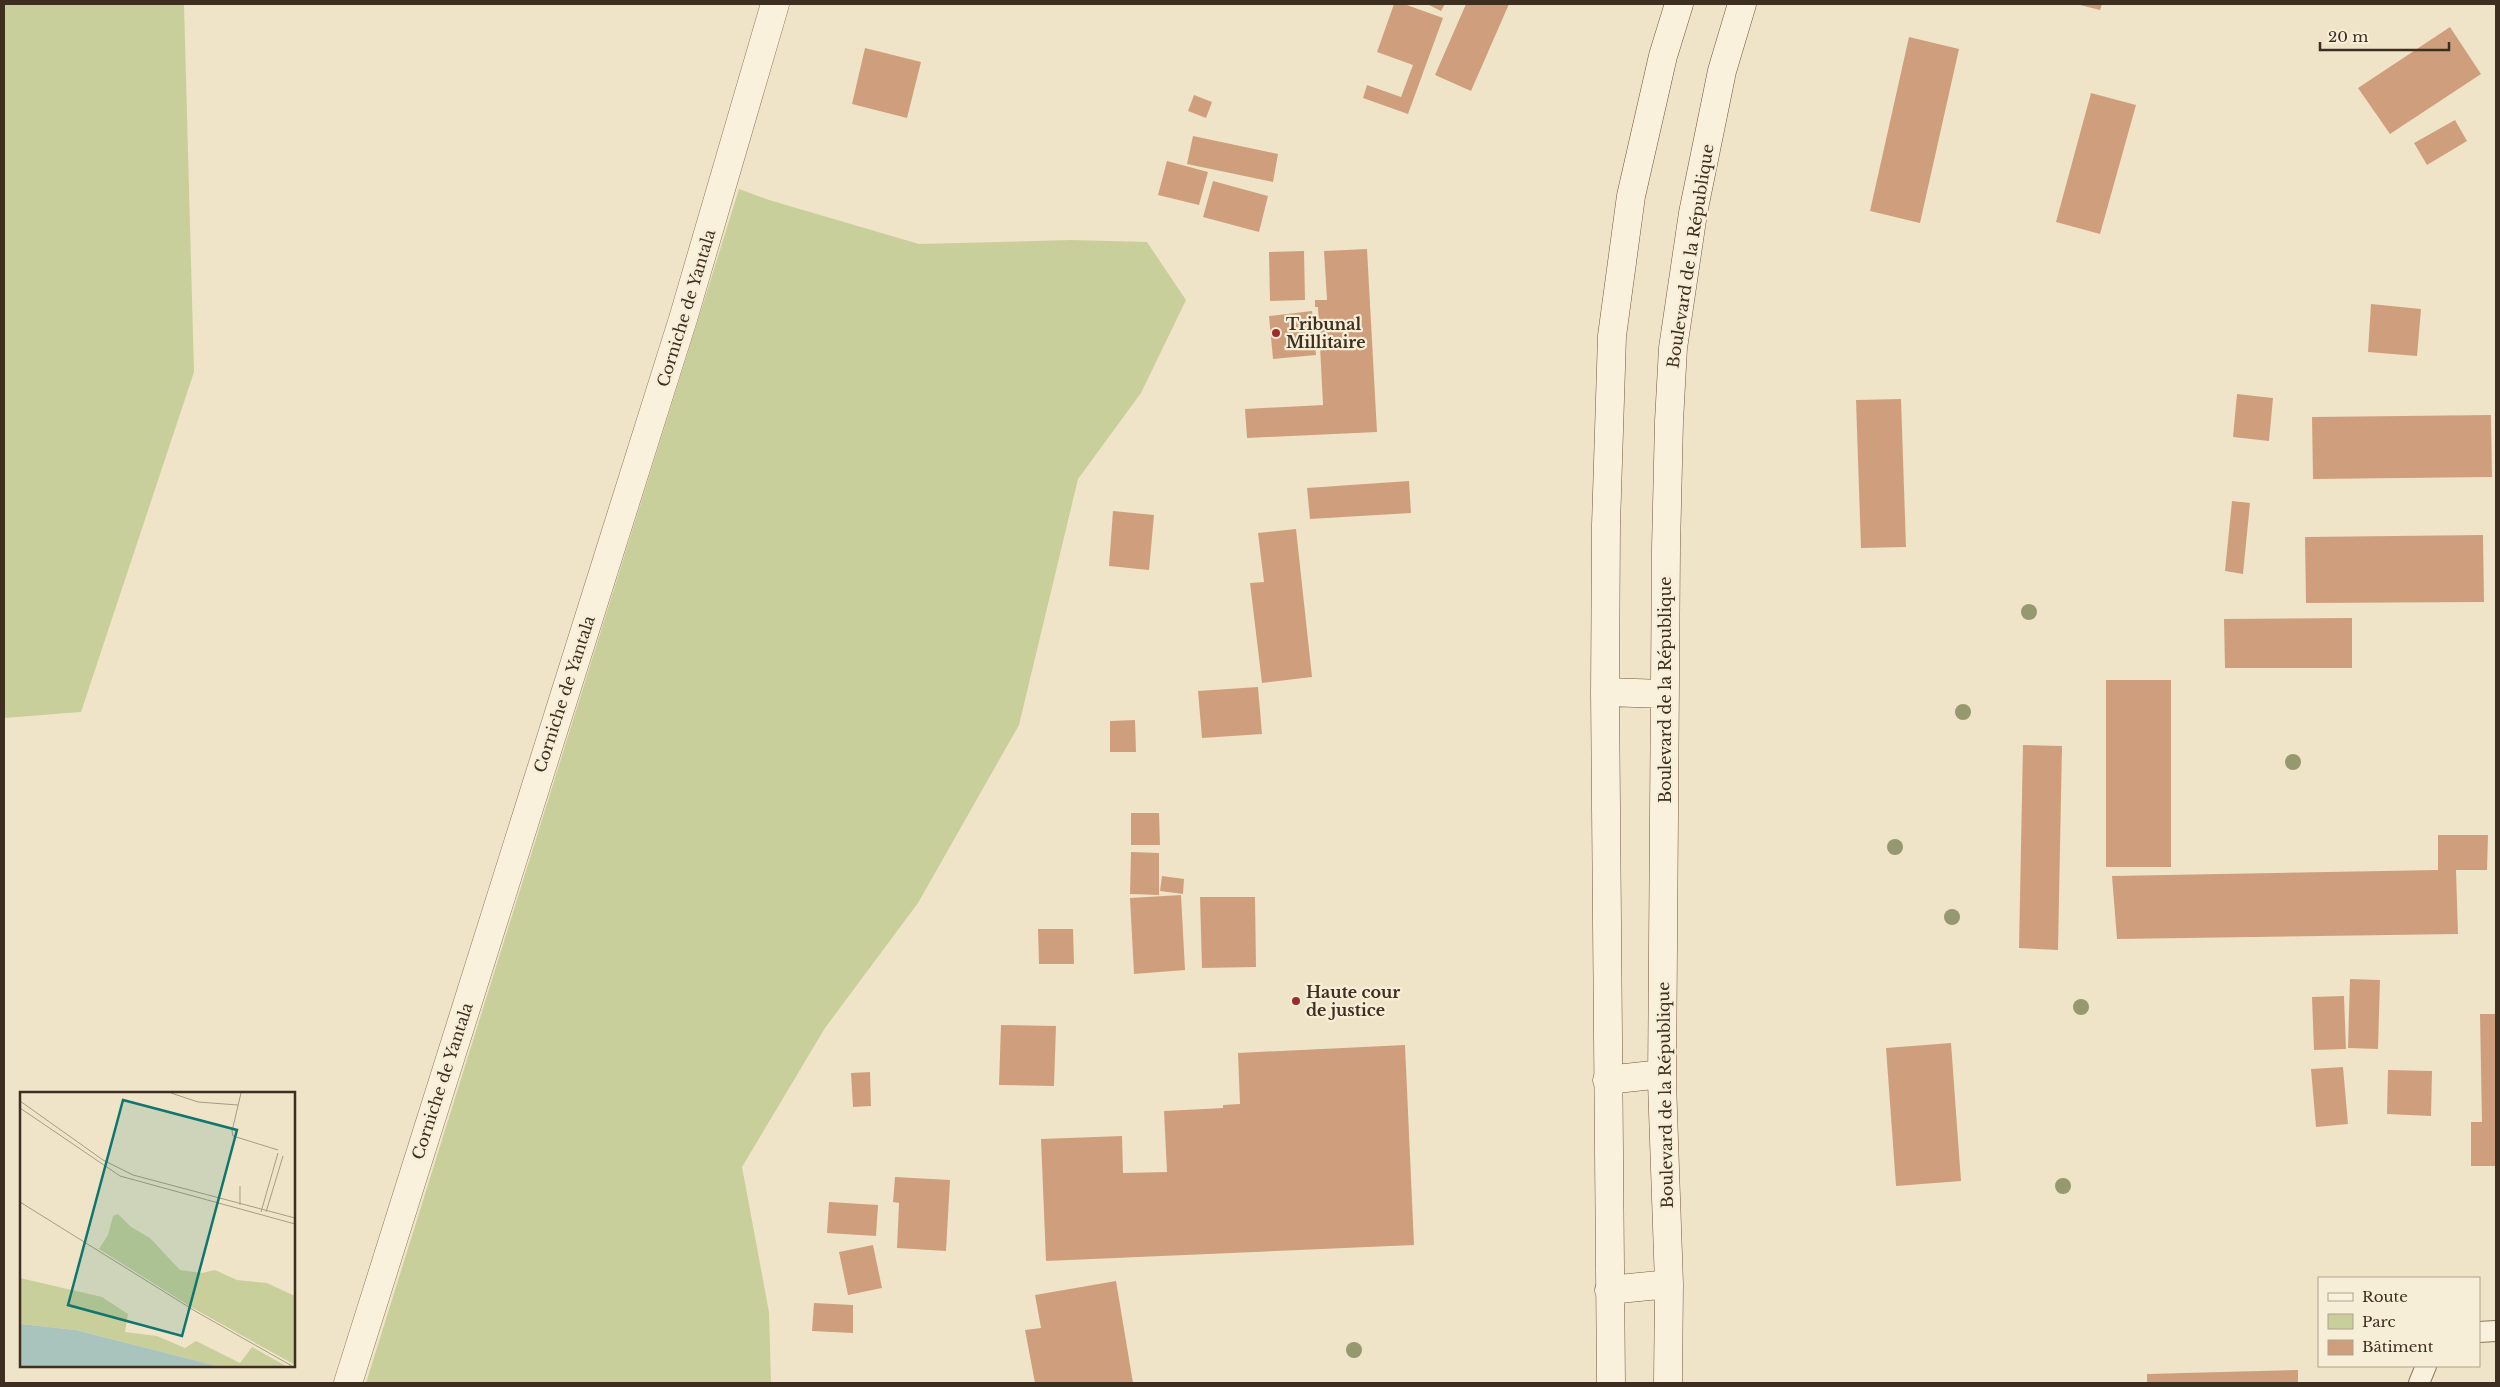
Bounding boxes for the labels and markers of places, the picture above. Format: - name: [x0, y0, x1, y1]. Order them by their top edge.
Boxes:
- place label: Tribunal Millitaire: [1286, 314, 1366, 352]
- marker: Tribunal Millitaire: [1270, 327, 1282, 339]
- place label: Haute cour de justice: [1306, 982, 1400, 1020]
- marker: Haute cour de justice: [1290, 995, 1302, 1007]

